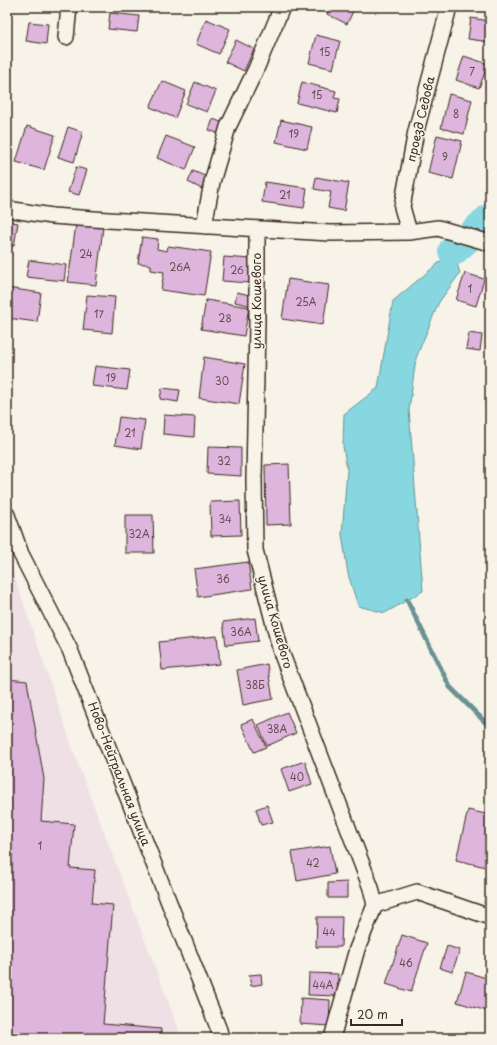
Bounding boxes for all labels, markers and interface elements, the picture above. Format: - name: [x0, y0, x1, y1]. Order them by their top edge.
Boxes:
- house number: 15: [320, 44, 330, 59]
- house number: 7: [469, 64, 475, 79]
- street label: проезд Седова: [401, 74, 439, 163]
- house number: 15: [312, 87, 322, 102]
- house number: 8: [453, 106, 459, 121]
- house number: 19: [289, 126, 299, 141]
- house number: 9: [442, 149, 448, 164]
- house number: 21: [279, 187, 291, 202]
- house number: 24: [79, 246, 93, 261]
- street label: улица Кошевого: [247, 253, 265, 349]
- house number: 26А: [169, 259, 191, 274]
- house number: 26: [230, 262, 244, 277]
- house number: 1: [468, 281, 472, 296]
- house number: 25А: [296, 294, 317, 309]
- house number: 17: [94, 306, 105, 321]
- house number: 28: [218, 310, 232, 325]
- house number: 19: [106, 370, 116, 385]
- house number: 30: [215, 373, 229, 388]
- house number: 21: [124, 425, 136, 440]
- house number: 32: [217, 453, 231, 468]
- house number: 34: [218, 511, 232, 526]
- house number: 32А: [128, 526, 150, 541]
- house number: 36: [216, 571, 230, 586]
- street label: улица Кошевого: [254, 573, 298, 671]
- house number: 36А: [230, 624, 252, 639]
- house number: 38Б: [245, 677, 265, 692]
- street label: Ново-Нейтральная улица: [84, 699, 156, 849]
- house number: 38А: [267, 721, 288, 736]
- house number: 40: [290, 769, 304, 784]
- house number: 1: [38, 838, 42, 853]
- house number: 42: [306, 855, 320, 870]
- house number: 44: [322, 924, 336, 939]
- house number: 46: [399, 955, 413, 970]
- house number: 44А: [313, 977, 334, 992]
- scale bar: [351, 1001, 402, 1027]
- text: 20 m: [357, 1005, 388, 1023]

